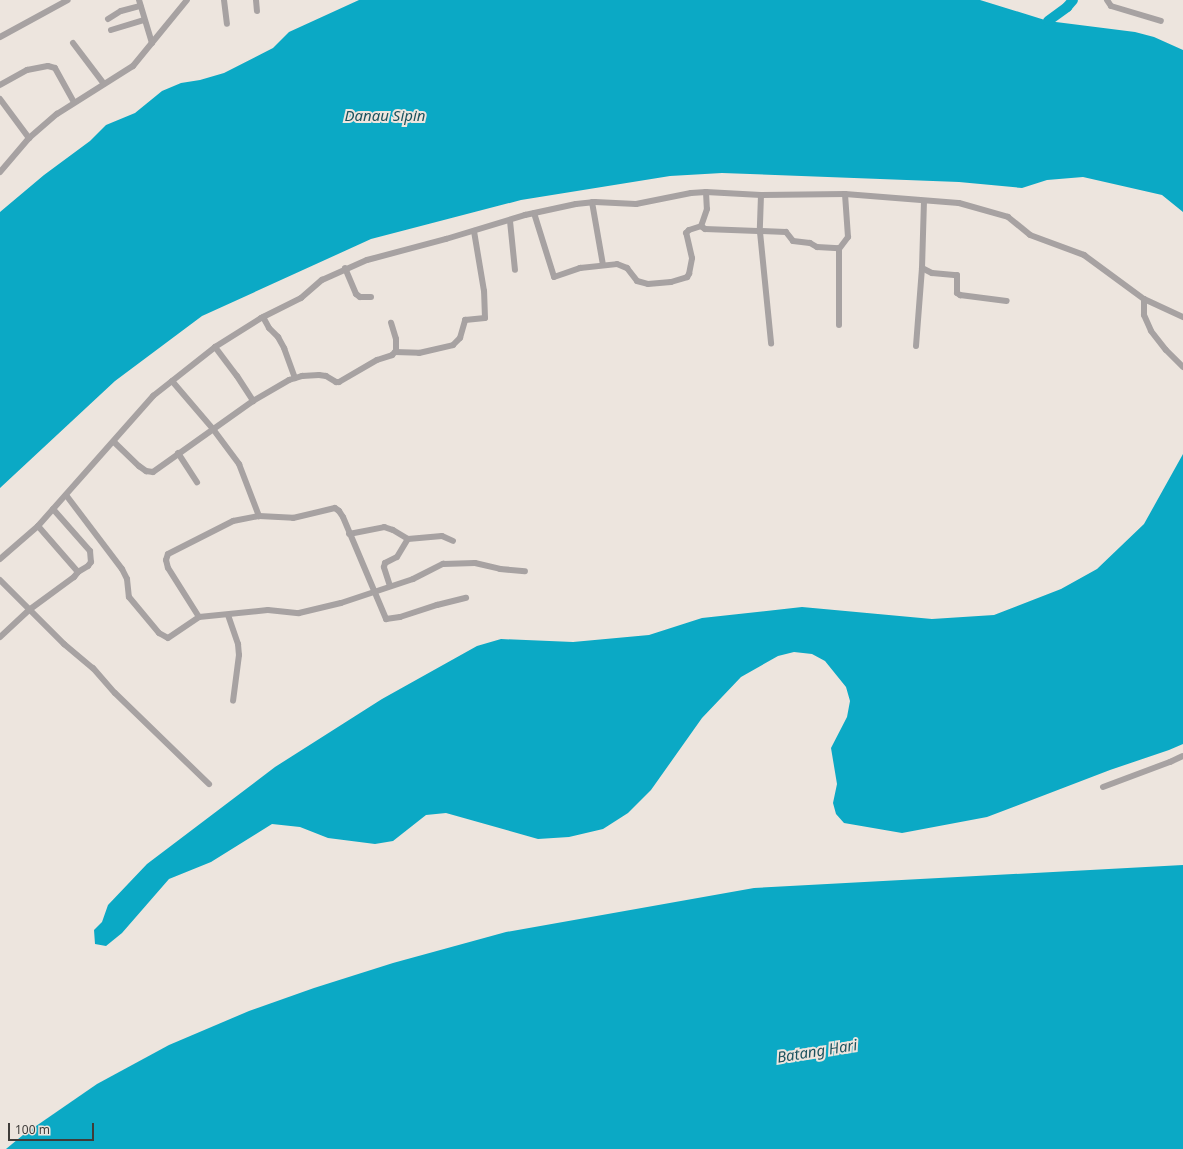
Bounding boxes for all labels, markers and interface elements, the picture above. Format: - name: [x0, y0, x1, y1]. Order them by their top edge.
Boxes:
- water label: Danau Sipin: [345, 107, 425, 125]
- water label: Batang Hari: [776, 1036, 858, 1066]
- scale bar: [10, 1115, 96, 1141]
- text: 100 m: [15, 1121, 50, 1138]

